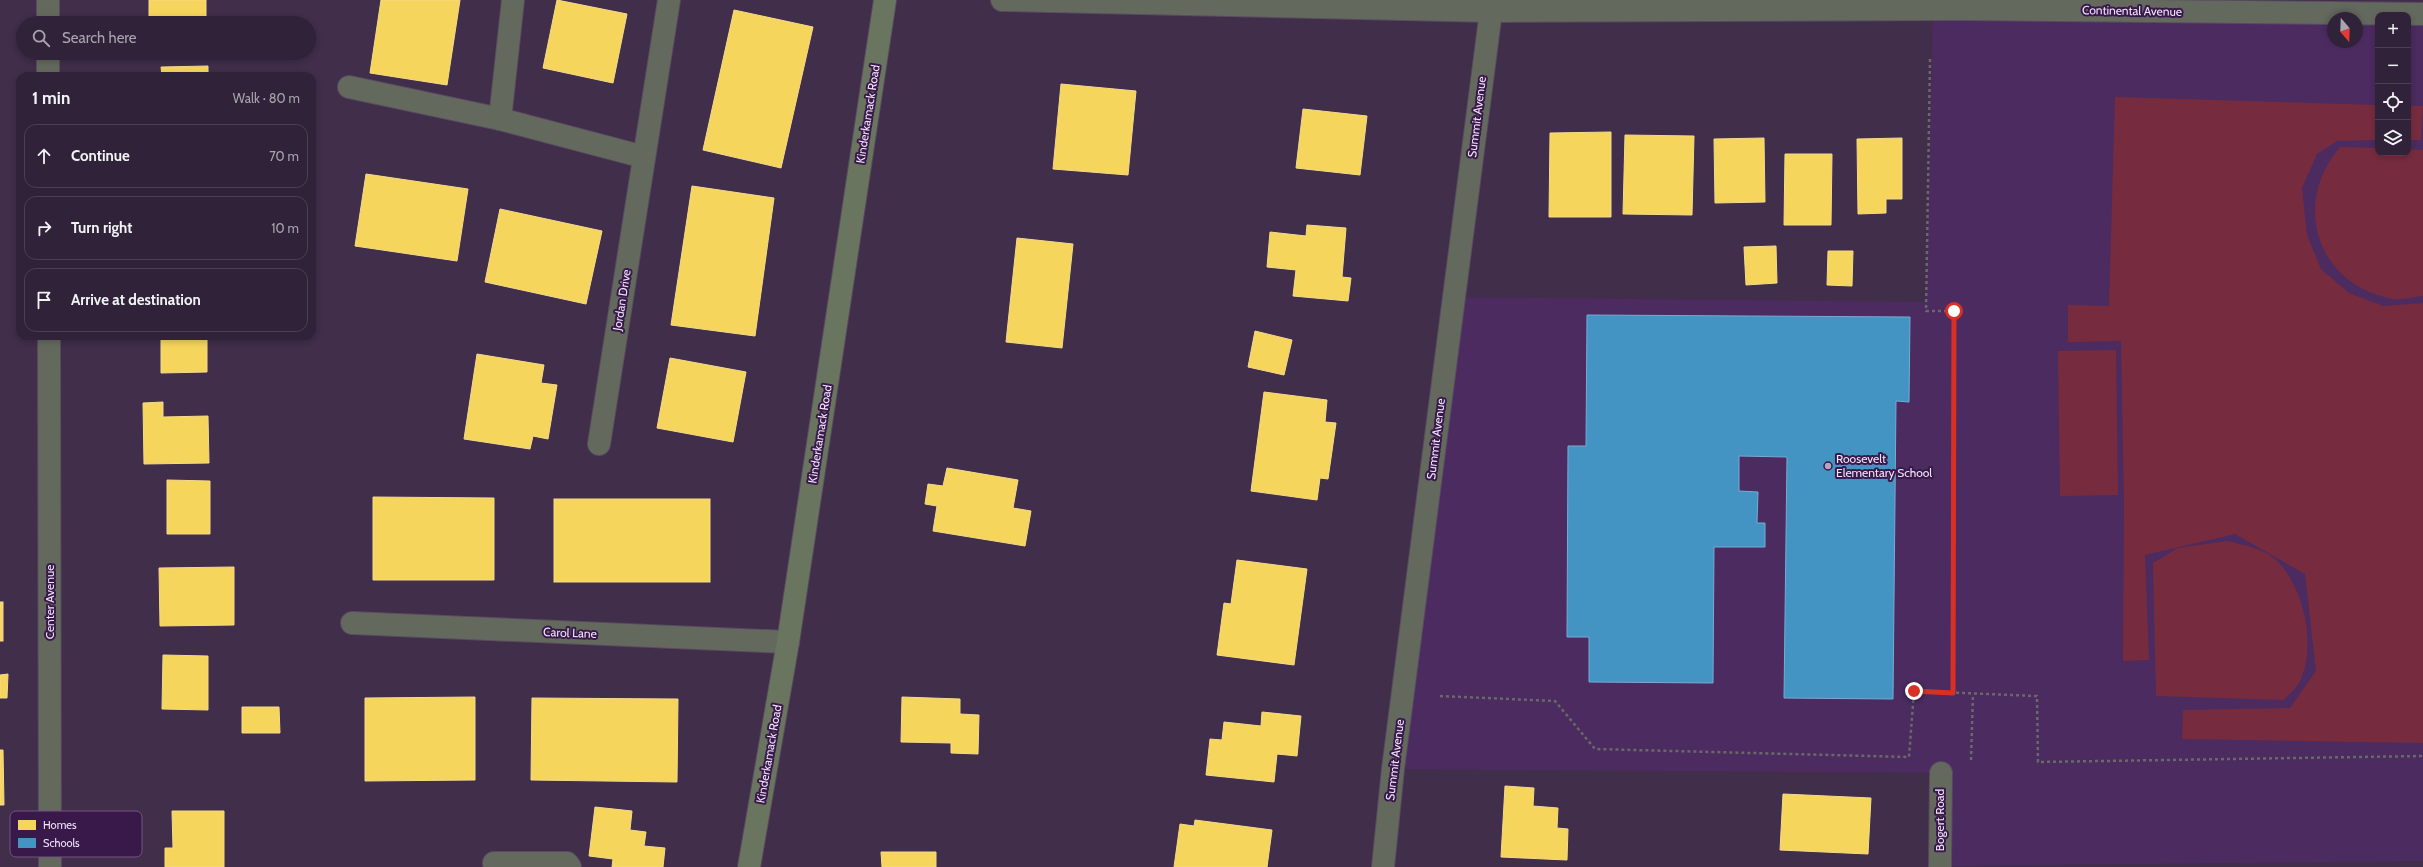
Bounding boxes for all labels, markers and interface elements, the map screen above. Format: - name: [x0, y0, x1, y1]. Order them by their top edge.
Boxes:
- street label: Continental Avenue: [2082, 2, 2182, 19]
- north arrow: [2327, 12, 2363, 48]
- map controls: [2375, 12, 2411, 156]
- button: +: [2375, 12, 2411, 48]
- search box: [16, 16, 316, 60]
- icon: search: [30, 27, 52, 49]
- text: Search here: [62, 29, 137, 47]
- button: −: [2375, 48, 2411, 84]
- street label: Kinderkamack Road: [852, 63, 883, 164]
- street label: Summit Avenue: [1464, 76, 1489, 158]
- button: locate: [2375, 84, 2411, 120]
- text: 1 min: [32, 88, 70, 108]
- text: Walk · 80 m: [233, 90, 300, 106]
- button: layers: [2375, 120, 2411, 156]
- icon: ahead: [33, 145, 55, 167]
- text: Continue: [71, 147, 130, 165]
- text: 70 m: [269, 148, 299, 164]
- icon: right: [33, 217, 55, 239]
- text: Turn right: [71, 219, 132, 237]
- text: 10 m: [271, 220, 299, 236]
- street label: Jordan Drive: [609, 268, 634, 333]
- icon: arrive: [33, 289, 55, 311]
- text: Arrive at destination: [71, 291, 201, 309]
- route start: [1945, 302, 1963, 320]
- street label: Kinderkamack Road: [804, 383, 835, 484]
- street label: Summit Avenue: [1423, 398, 1448, 480]
- place label: Roosevelt Elementary School: [1836, 451, 1932, 480]
- marker: Roosevelt Elementary School: [1823, 461, 1833, 471]
- street label: Center Avenue: [42, 565, 57, 639]
- street label: Carol Lane: [543, 624, 597, 641]
- route end: [1905, 682, 1923, 700]
- street label: Kinderkamack Road: [752, 703, 785, 804]
- street label: Summit Avenue: [1382, 719, 1407, 801]
- street label: Bogert Road: [1932, 789, 1947, 851]
- legend: [10, 811, 142, 857]
- text: Homes: [43, 818, 77, 832]
- text: Schools: [43, 836, 80, 850]

